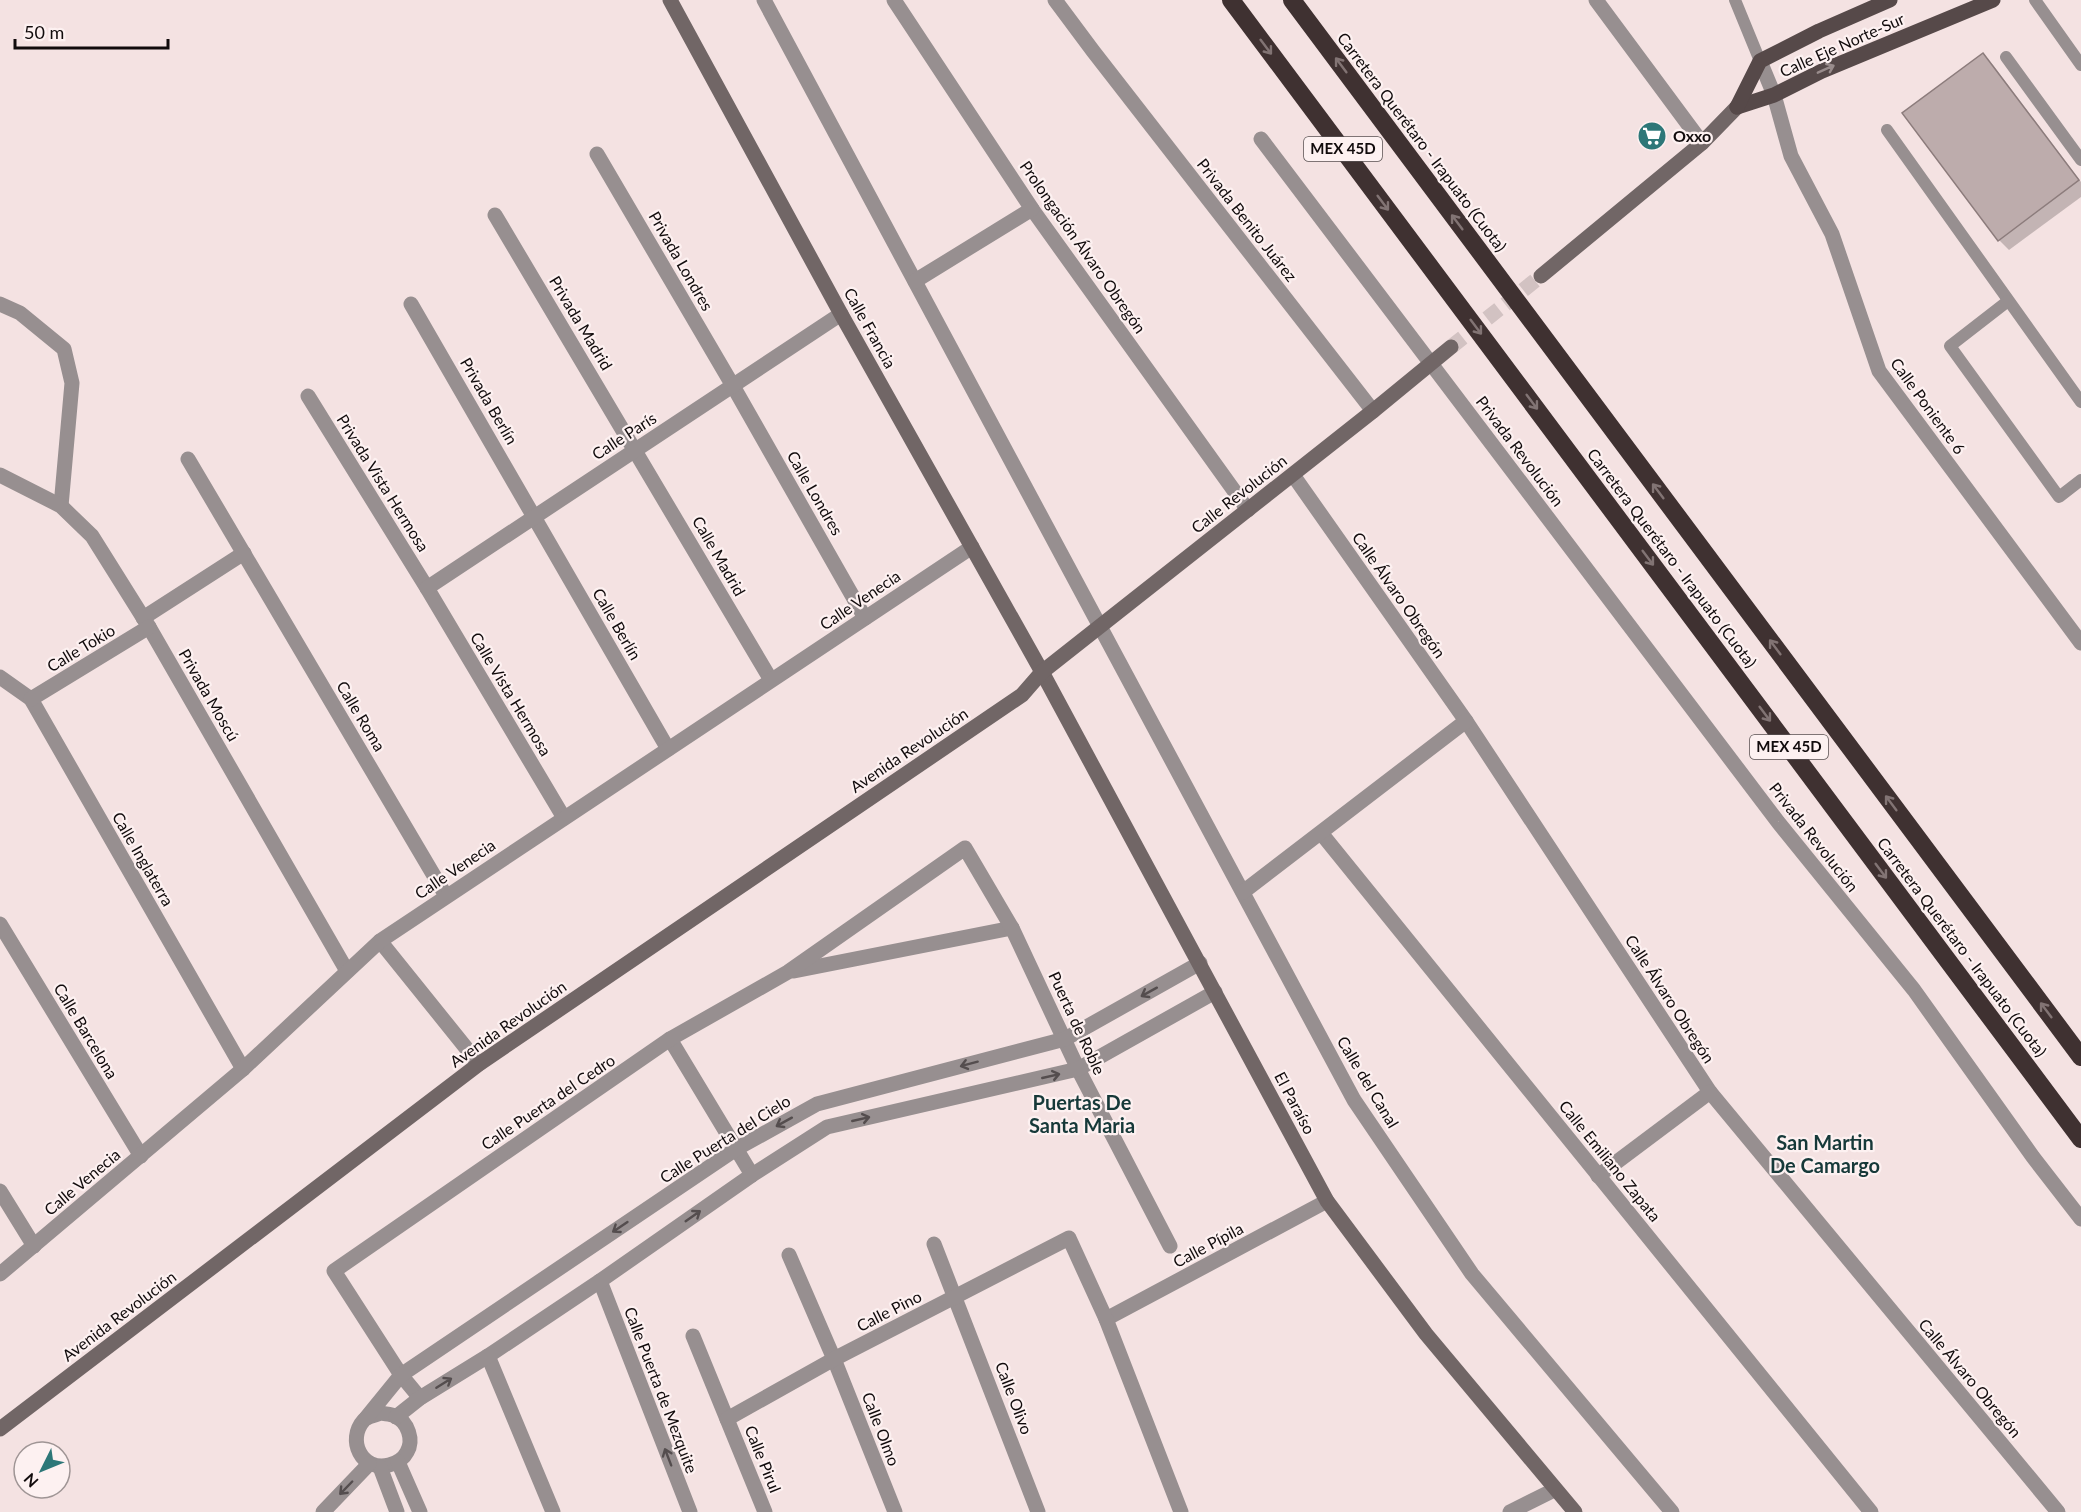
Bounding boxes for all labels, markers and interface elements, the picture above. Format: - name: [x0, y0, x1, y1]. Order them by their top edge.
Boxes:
- street label: Calle Eje Norte-Sur: [1776, 8, 1907, 81]
- scale bar: [15, 12, 168, 50]
- text: 50 m: [24, 21, 64, 43]
- street label: Carretera Querétaro - Irapuato (Cuota): [1334, 28, 1511, 255]
- one-way arrow: [1260, 38, 1273, 54]
- one-way arrow: [1335, 58, 1347, 74]
- one-way arrow: [1817, 63, 1835, 75]
- supermarket icon: Oxxo: [1636, 120, 1668, 152]
- place label: Oxxo: [1673, 126, 1711, 145]
- road number: MEX 45D: [1304, 137, 1382, 161]
- street label: Privada Benito Juárez: [1194, 155, 1301, 285]
- street label: Prolongación Álvaro Obregón: [1017, 157, 1150, 337]
- one-way arrow: [1376, 195, 1389, 211]
- street label: Privada Londres: [645, 208, 718, 314]
- one-way arrow: [1451, 214, 1463, 230]
- street label: Privada Madrid: [546, 272, 617, 373]
- street label: Calle Francia: [841, 284, 900, 371]
- one-way arrow: [1469, 318, 1482, 334]
- street label: Privada Berlín: [457, 354, 522, 448]
- street label: Calle Poniente 6: [1887, 354, 1970, 458]
- street label: Privada Revolución: [1473, 392, 1568, 510]
- one-way arrow: [1525, 393, 1538, 409]
- street label: Calle París: [588, 408, 659, 463]
- street label: Privada Vista Hermosa: [333, 411, 433, 555]
- street label: Carretera Querétaro - Irapuato (Cuota): [1584, 444, 1761, 671]
- street label: Calle Londres: [784, 447, 847, 538]
- street label: Calle Revolución: [1187, 450, 1290, 537]
- one-way arrow: [1652, 483, 1664, 499]
- street label: Calle Madrid: [689, 513, 750, 599]
- street label: Calle Álvaro Obregón: [1349, 528, 1450, 661]
- one-way arrow: [1642, 550, 1654, 566]
- street label: Calle Venecia: [816, 566, 904, 633]
- street label: Calle Berlín: [589, 584, 646, 663]
- street label: Calle Tokio: [43, 620, 118, 675]
- street label: Calle Vista Hermosa: [467, 628, 556, 759]
- one-way arrow: [1768, 639, 1781, 655]
- street label: Privada Moscú: [175, 645, 243, 744]
- street label: Calle Roma: [333, 677, 390, 754]
- street label: Avenida Revolución: [846, 703, 971, 796]
- one-way arrow: [1758, 706, 1771, 722]
- road number: MEX 45D: [1750, 735, 1828, 759]
- street label: Privada Revolución: [1766, 778, 1863, 895]
- one-way arrow: [1885, 796, 1898, 812]
- street label: Calle Inglaterra: [109, 808, 178, 909]
- street label: Carretera Querétaro - Irapuato (Cuota): [1874, 833, 2051, 1060]
- street label: Calle Venecia: [411, 835, 499, 902]
- one-way arrow: [1875, 862, 1887, 878]
- street label: Calle Álvaro Obregón: [1622, 931, 1719, 1066]
- street label: Puerta de Roble: [1045, 968, 1110, 1077]
- street label: Avenida Revolución: [446, 976, 569, 1071]
- street label: Calle Barcelona: [50, 980, 122, 1082]
- one-way arrow: [1141, 986, 1158, 998]
- one-way arrow: [2040, 1002, 2052, 1018]
- street label: Calle del Canal: [1334, 1033, 1403, 1131]
- street label: Calle Puerta del Cedro: [477, 1050, 618, 1153]
- one-way arrow: [960, 1058, 979, 1070]
- street label: El Paraíso: [1271, 1068, 1320, 1137]
- one-way arrow: [1041, 1069, 1060, 1081]
- district label: Puertas De Santa Maria: [1029, 1090, 1135, 1137]
- street label: Calle Puerta del Cielo: [656, 1091, 794, 1186]
- street label: Calle Emiliano Zapata: [1556, 1096, 1665, 1225]
- one-way arrow: [851, 1113, 870, 1125]
- one-way arrow: [776, 1116, 793, 1128]
- district label: San Martin De Camargo: [1770, 1130, 1880, 1177]
- street label: Calle Venecia: [40, 1144, 123, 1219]
- one-way arrow: [685, 1210, 701, 1222]
- street label: Calle Pípila: [1169, 1218, 1246, 1271]
- one-way arrow: [612, 1221, 629, 1233]
- street label: Avenida Revolución: [58, 1267, 179, 1365]
- street label: Calle Pino: [853, 1286, 924, 1335]
- street label: Calle Puerta de Mezquite: [621, 1304, 702, 1476]
- street label: Calle Álvaro Obregón: [1915, 1314, 2026, 1441]
- street label: Calle Olivo: [992, 1359, 1037, 1437]
- one-way arrow: [435, 1377, 452, 1389]
- street label: Calle Olmo: [859, 1389, 904, 1468]
- street label: Calle Pirul: [741, 1422, 786, 1495]
- north arrow: [12, 1440, 72, 1500]
- one-way arrow: [662, 1449, 673, 1467]
- text: N: [20, 1470, 42, 1492]
- one-way arrow: [339, 1481, 353, 1496]

